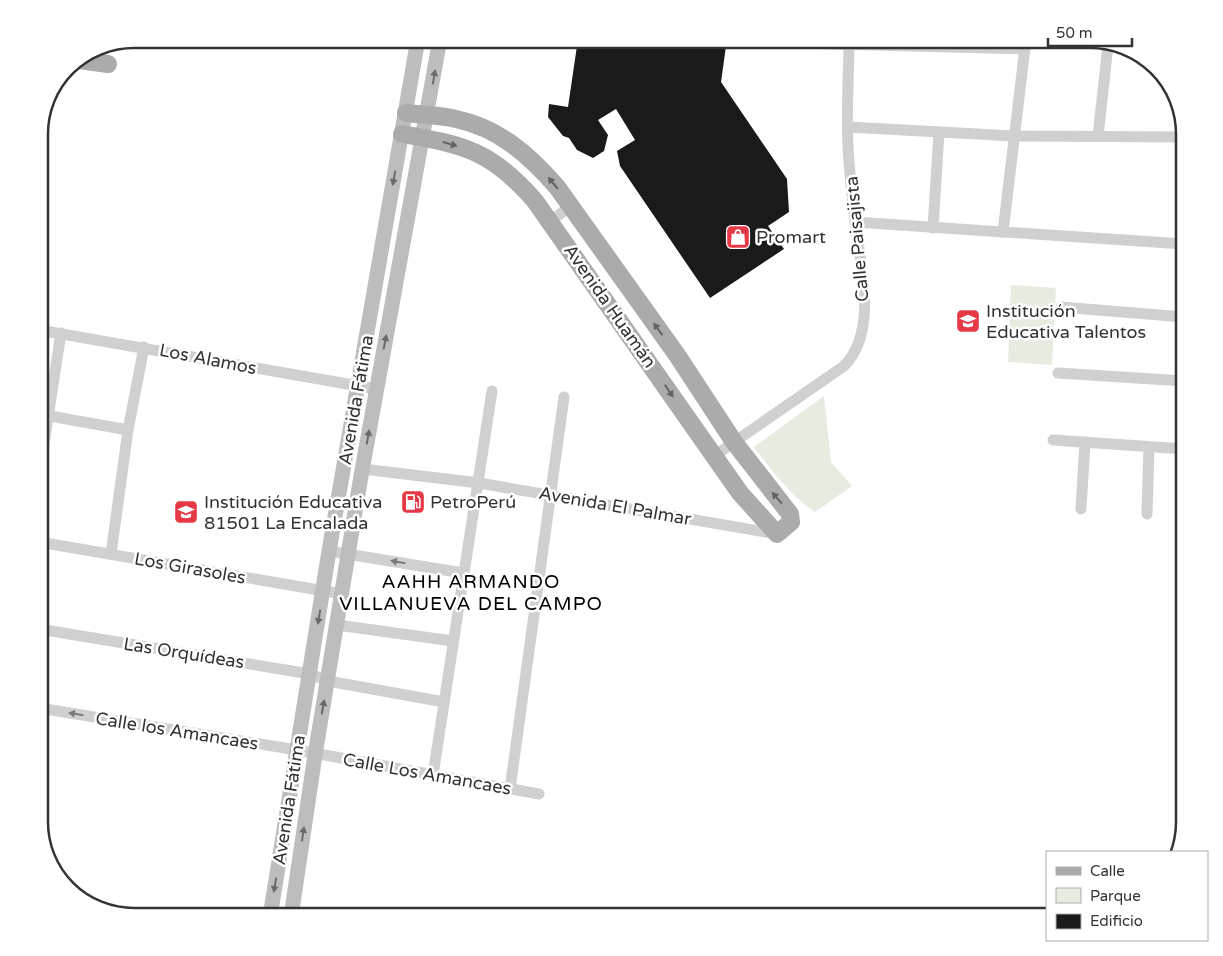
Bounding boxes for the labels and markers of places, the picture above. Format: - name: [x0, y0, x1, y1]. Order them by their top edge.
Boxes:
- shop icon: Promart: [725, 224, 751, 250]
- place label: Promart: [756, 226, 826, 248]
- place label: Institución Educativa Talentos: [986, 300, 1146, 343]
- school or university icon: Institución Educativa Talentos: [955, 308, 981, 334]
- fuel station icon: PetroPerú: [400, 489, 426, 515]
- place label: Institución Educativa 81501 La Encalada: [204, 491, 382, 534]
- place label: PetroPerú: [430, 491, 516, 513]
- school or university icon: Institución Educativa 81501 La Encalada: [173, 499, 199, 525]

